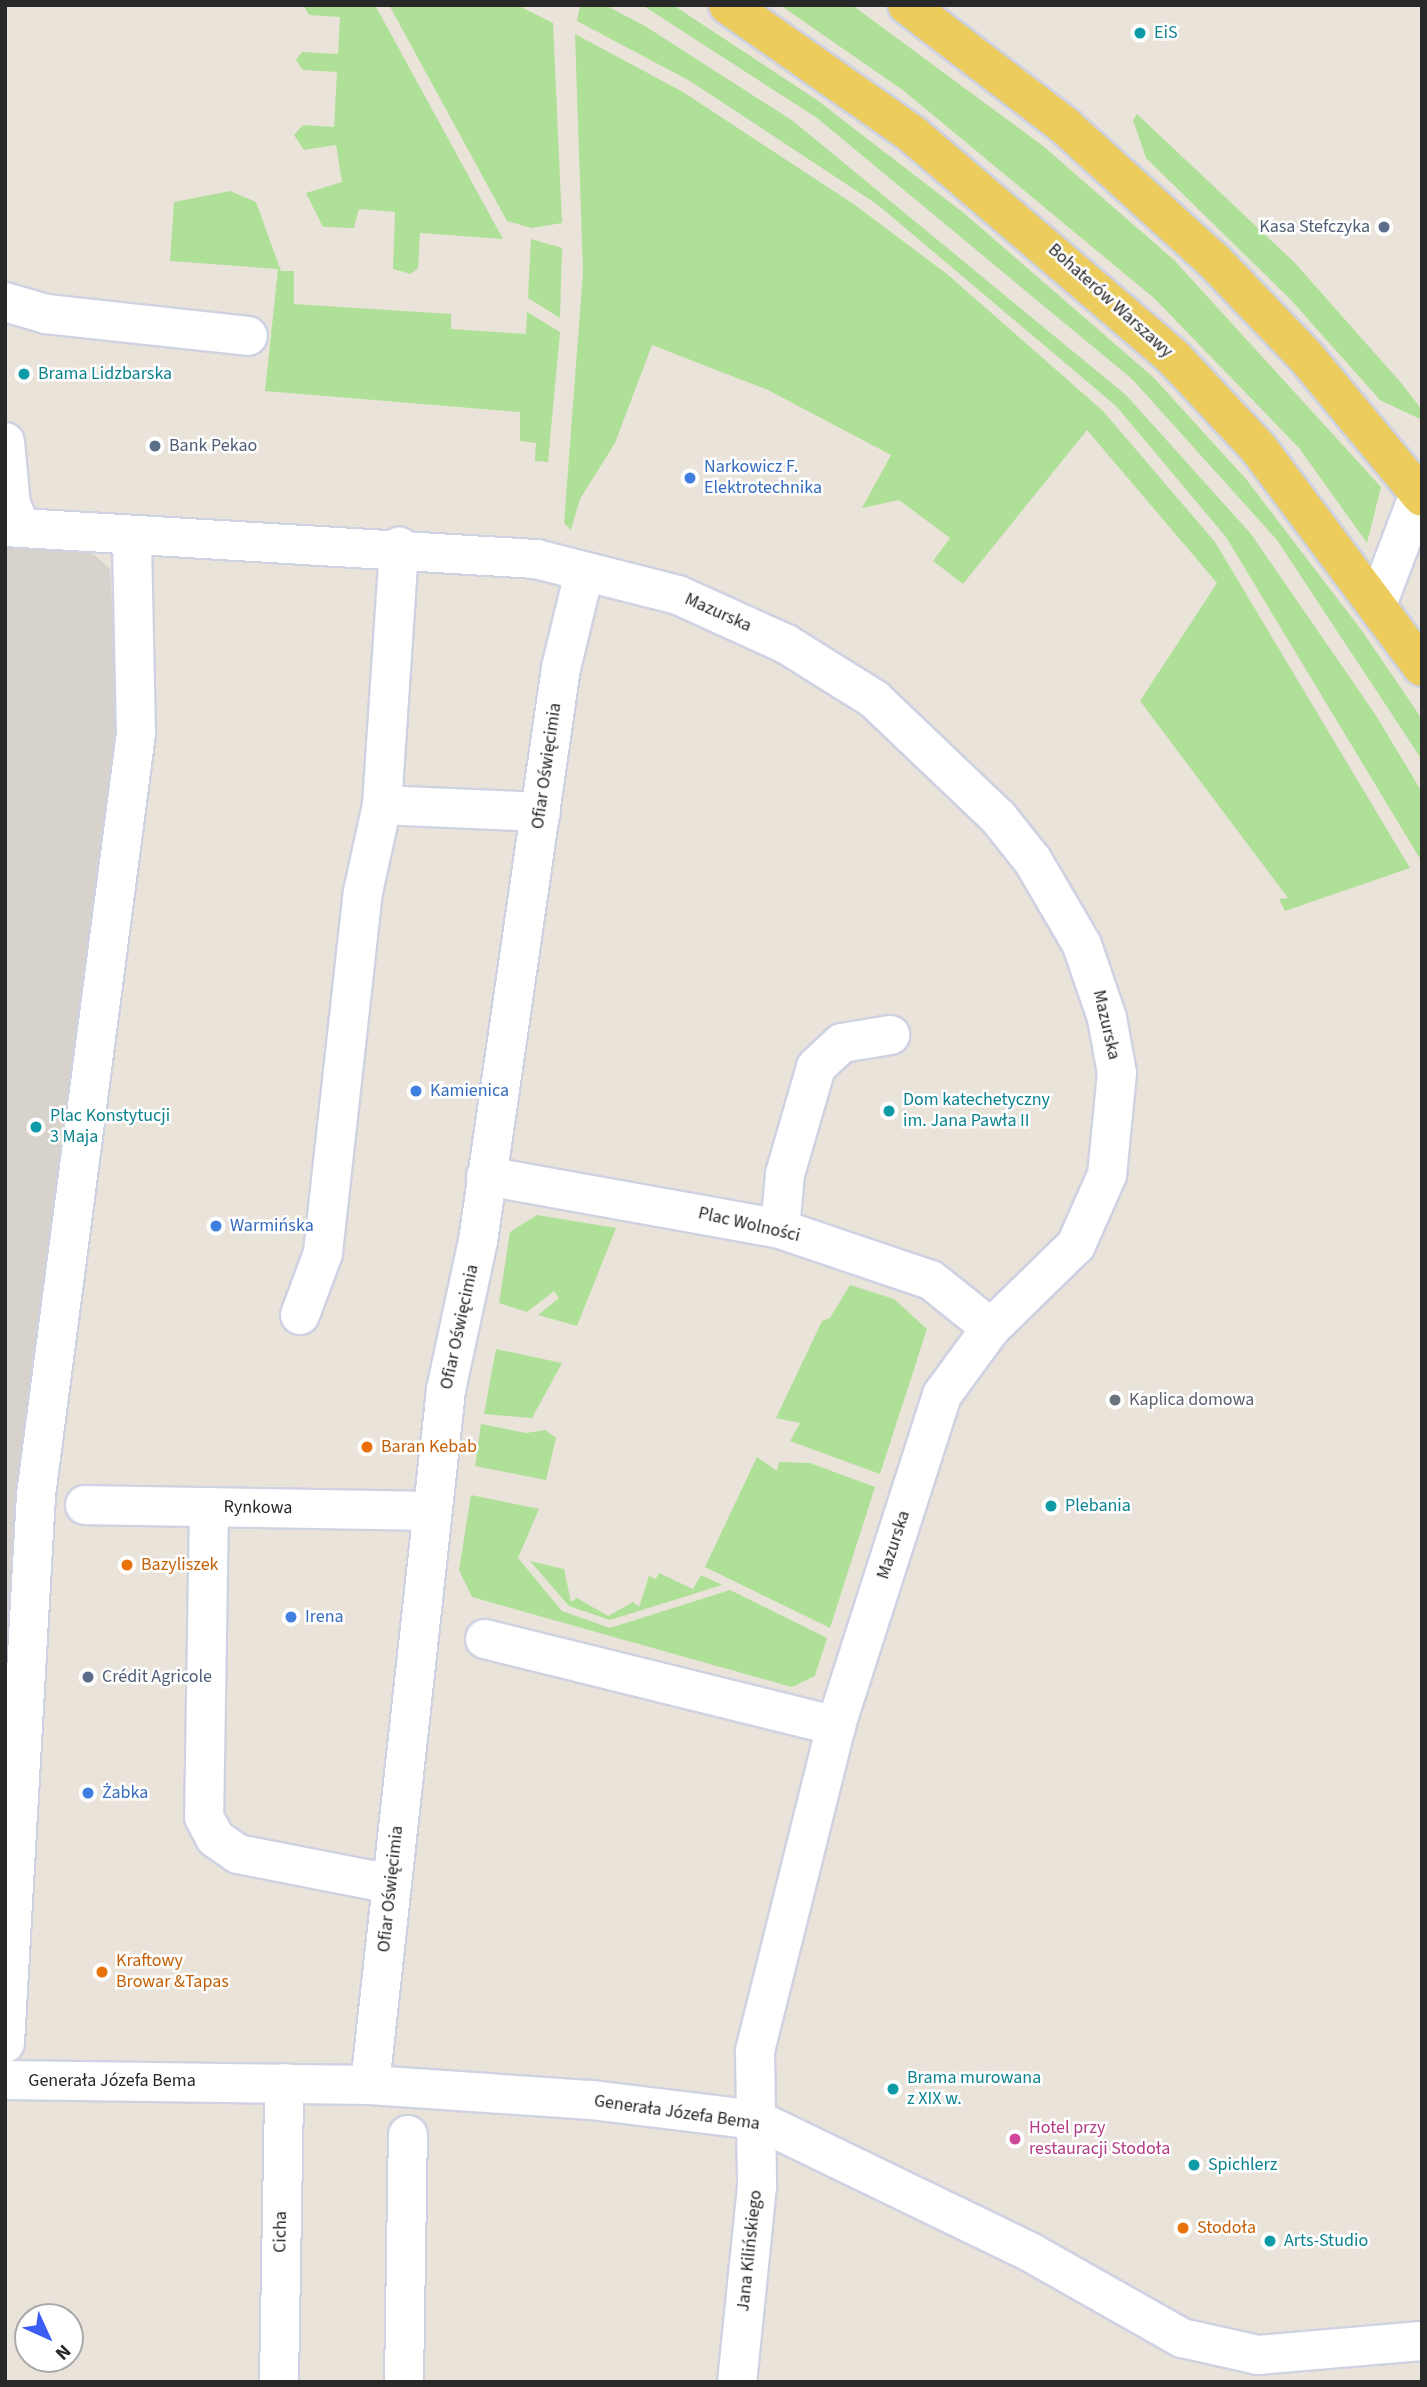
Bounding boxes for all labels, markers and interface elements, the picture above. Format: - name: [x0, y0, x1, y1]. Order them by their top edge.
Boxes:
- place label: EiS: [1154, 22, 1178, 44]
- marker: EiS: [1132, 25, 1148, 41]
- place label: Kasa Stefczyka: [1259, 216, 1370, 238]
- marker: Kasa Stefczyka: [1376, 219, 1392, 235]
- street label: Bohaterów Warszawy: [1043, 239, 1177, 363]
- place label: Brama Lidzbarska: [38, 363, 172, 385]
- marker: Brama Lidzbarska: [16, 366, 32, 382]
- place label: Bank Pekao: [169, 435, 257, 457]
- marker: Bank Pekao: [147, 438, 163, 454]
- place label: Narkowicz F. Elektrotechnika: [704, 457, 822, 500]
- marker: Narkowicz F. Elektrotechnika: [682, 470, 698, 486]
- street label: Mazurska: [681, 589, 755, 637]
- street label: Ofiar Oświęcimia: [527, 701, 567, 831]
- street label: Mazurska: [1087, 988, 1125, 1062]
- place label: Kamienica: [430, 1080, 509, 1102]
- marker: Kamienica: [408, 1083, 424, 1099]
- place label: Dom katechetyczny im. Jana Pawła II: [903, 1090, 1050, 1132]
- marker: Dom katechetyczny im. Jana Pawła II: [881, 1103, 897, 1119]
- place label: Plac Konstytucji 3 Maja: [50, 1106, 170, 1148]
- marker: Plac Konstytucji 3 Maja: [28, 1119, 44, 1135]
- street label: Plac Wolności: [696, 1203, 802, 1247]
- place label: Warmińska: [230, 1215, 314, 1237]
- marker: Warmińska: [208, 1218, 224, 1234]
- street label: Ofiar Oświęcimia: [436, 1262, 484, 1392]
- place label: Kaplica domowa: [1129, 1389, 1254, 1411]
- marker: Kaplica domowa: [1107, 1392, 1123, 1408]
- place label: Baran Kebab: [381, 1436, 477, 1458]
- marker: Baran Kebab: [359, 1439, 375, 1455]
- place label: Plebania: [1065, 1495, 1131, 1517]
- street label: Rynkowa: [224, 1497, 292, 1519]
- marker: Plebania: [1043, 1498, 1059, 1514]
- street label: Mazurska: [873, 1508, 915, 1582]
- place label: Bazyliszek: [141, 1554, 219, 1576]
- marker: Bazyliszek: [119, 1557, 135, 1573]
- place label: Irena: [305, 1606, 344, 1628]
- marker: Irena: [283, 1609, 299, 1625]
- place label: Crédit Agricole: [102, 1666, 212, 1688]
- marker: Crédit Agricole: [80, 1669, 96, 1685]
- place label: Żabka: [102, 1782, 148, 1804]
- marker: Żabka: [80, 1785, 96, 1801]
- street label: Ofiar Oświęcimia: [374, 1825, 408, 1953]
- place label: Kraftowy Browar &Tapas: [116, 1951, 229, 1994]
- marker: Kraftowy Browar &Tapas: [94, 1964, 110, 1980]
- place label: Brama murowana z XIX w.: [907, 2068, 1041, 2110]
- street label: Generała Józefa Bema: [28, 2070, 196, 2092]
- marker: Brama murowana z XIX w.: [885, 2081, 901, 2097]
- street label: Generała Józefa Bema: [593, 2091, 761, 2135]
- place label: Hotel przy restauracji Stodoła: [1029, 2118, 1170, 2160]
- marker: Hotel przy restauracji Stodoła: [1007, 2131, 1023, 2147]
- place label: Spichlerz: [1208, 2154, 1277, 2176]
- marker: Spichlerz: [1186, 2157, 1202, 2173]
- street label: Jana Kilińskiego: [733, 2189, 767, 2313]
- street label: Cicha: [270, 2211, 292, 2253]
- place label: Stodoła: [1197, 2217, 1256, 2239]
- marker: Stodoła: [1175, 2220, 1191, 2236]
- place label: Arts-Studio: [1284, 2230, 1368, 2252]
- marker: Arts-Studio: [1262, 2233, 1278, 2249]
- north arrow: [14, 2303, 84, 2373]
- text: N: [49, 2338, 77, 2366]

